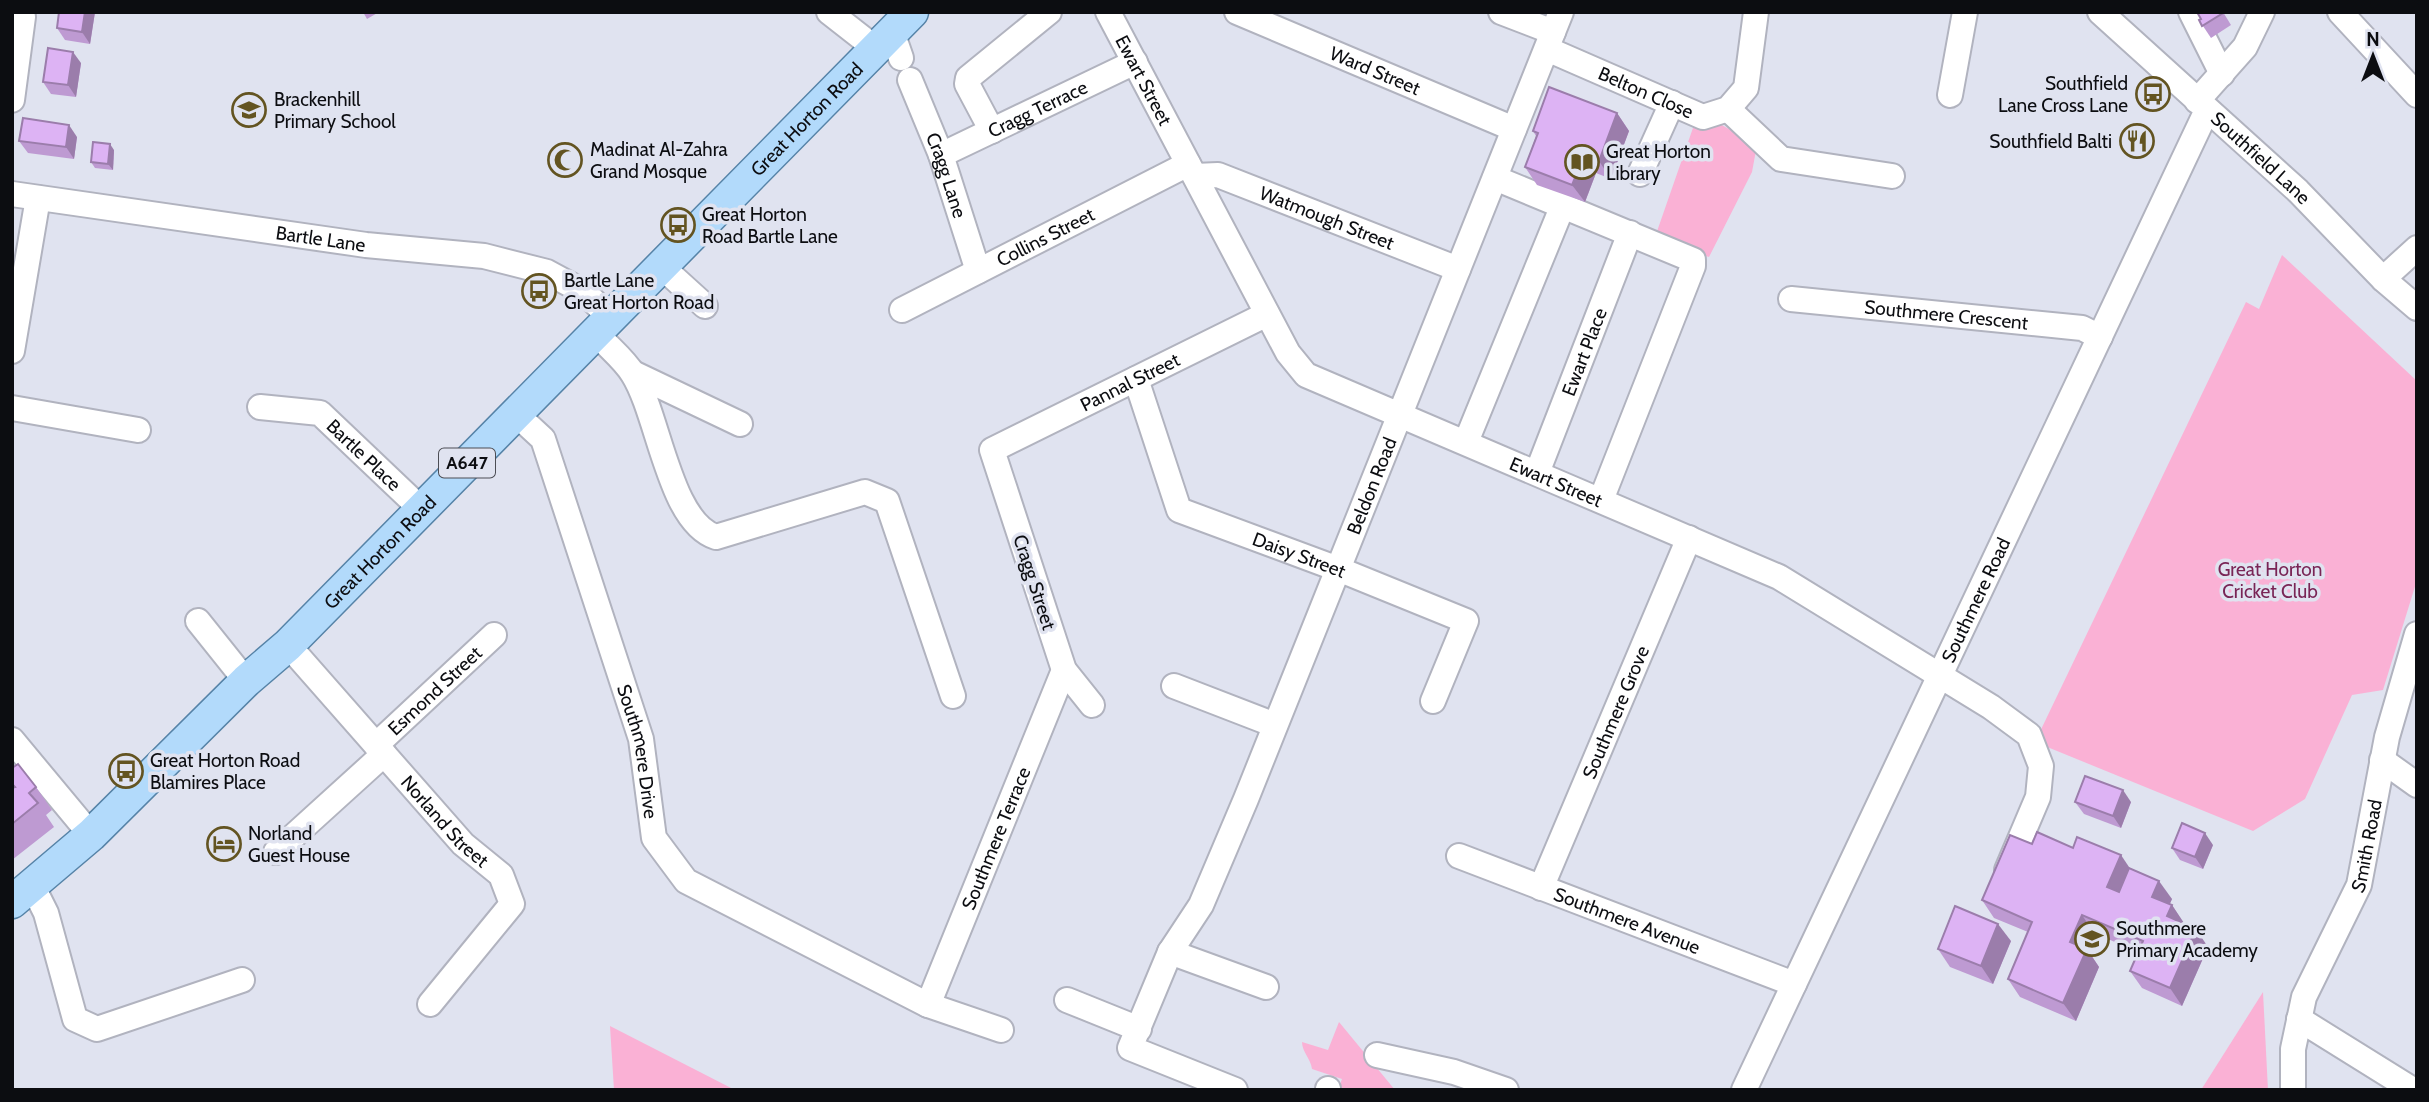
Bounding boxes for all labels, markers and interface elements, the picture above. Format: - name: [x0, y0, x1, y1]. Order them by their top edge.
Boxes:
- north arrow: [2338, 21, 2408, 91]
- text: N: [2366, 28, 2380, 51]
- street label: Ewart Street: [1110, 31, 1177, 130]
- street label: Ward Street: [1326, 42, 1424, 100]
- street label: Great Horton Road: [746, 58, 868, 181]
- street label: Belton Close: [1595, 62, 1697, 124]
- place label: Southfield Lane Cross Lane: [1998, 72, 2128, 117]
- street label: Cragg Terrace: [984, 75, 1091, 143]
- bus stop icon: Southfield Lane Cross Lane: [2134, 75, 2172, 113]
- place label: Brackenhill Primary School: [274, 88, 396, 133]
- school or university icon: Brackenhill Primary School: [230, 91, 268, 129]
- street label: Southfield Lane: [2206, 107, 2315, 209]
- restaurant icon: Southfield Balti: [2118, 122, 2156, 160]
- street label: Cragg Lane: [921, 129, 971, 221]
- place label: Southfield Balti: [1989, 130, 2112, 153]
- place label: Madinat Al-Zahra Grand Mosque: [590, 138, 728, 183]
- place label: Great Horton Library: [1606, 140, 1711, 185]
- mosque icon: Madinat Al-Zahra Grand Mosque: [546, 141, 584, 179]
- library icon: Great Horton Library: [1563, 143, 1601, 181]
- street label: Watmough Street: [1256, 181, 1398, 255]
- place label: Great Horton Road Bartle Lane: [702, 203, 838, 248]
- street label: Collins Street: [993, 203, 1099, 272]
- bus stop icon: Great Horton Road Bartle Lane: [659, 206, 697, 244]
- street label: Bartle Lane: [274, 221, 367, 257]
- place label: Bartle Lane Great Horton Road: [564, 269, 714, 314]
- bus stop icon: Bartle Lane Great Horton Road: [520, 272, 558, 310]
- street label: Southmere Crescent: [1863, 295, 2030, 335]
- street label: Ewart Place: [1557, 304, 1612, 399]
- street label: Pannal Street: [1077, 348, 1184, 417]
- street label: Bartle Place: [322, 414, 406, 496]
- street label: Beldon Road: [1342, 434, 1402, 538]
- road number: A647: [439, 448, 495, 477]
- street label: Ewart Street: [1506, 452, 1606, 512]
- street label: Great Horton Road: [319, 491, 441, 614]
- street label: Daisy Street: [1249, 527, 1349, 583]
- street label: Cragg Street: [1008, 532, 1061, 633]
- street label: Southmere Road: [1937, 534, 2015, 666]
- park label: Great Horton Cricket Club: [2218, 558, 2322, 603]
- street label: Esmond Street: [383, 641, 487, 740]
- street label: Southmere Grove: [1578, 642, 1654, 782]
- street label: Southmere Drive: [612, 681, 662, 820]
- place label: Great Horton Road Blamires Place: [150, 749, 300, 794]
- bus stop icon: Great Horton Road Blamires Place: [107, 752, 145, 790]
- street label: Southmere Terrace: [957, 763, 1036, 913]
- street label: Norland Street: [396, 771, 493, 872]
- street label: Smith Road: [2346, 797, 2387, 896]
- place label: Norland Guest House: [248, 822, 350, 867]
- hotel icon: Norland Guest House: [205, 825, 243, 863]
- street label: Southmere Avenue: [1551, 882, 1704, 959]
- place label: Southmere Primary Academy: [2116, 917, 2258, 962]
- school or university icon: Southmere Primary Academy: [2073, 920, 2111, 958]

